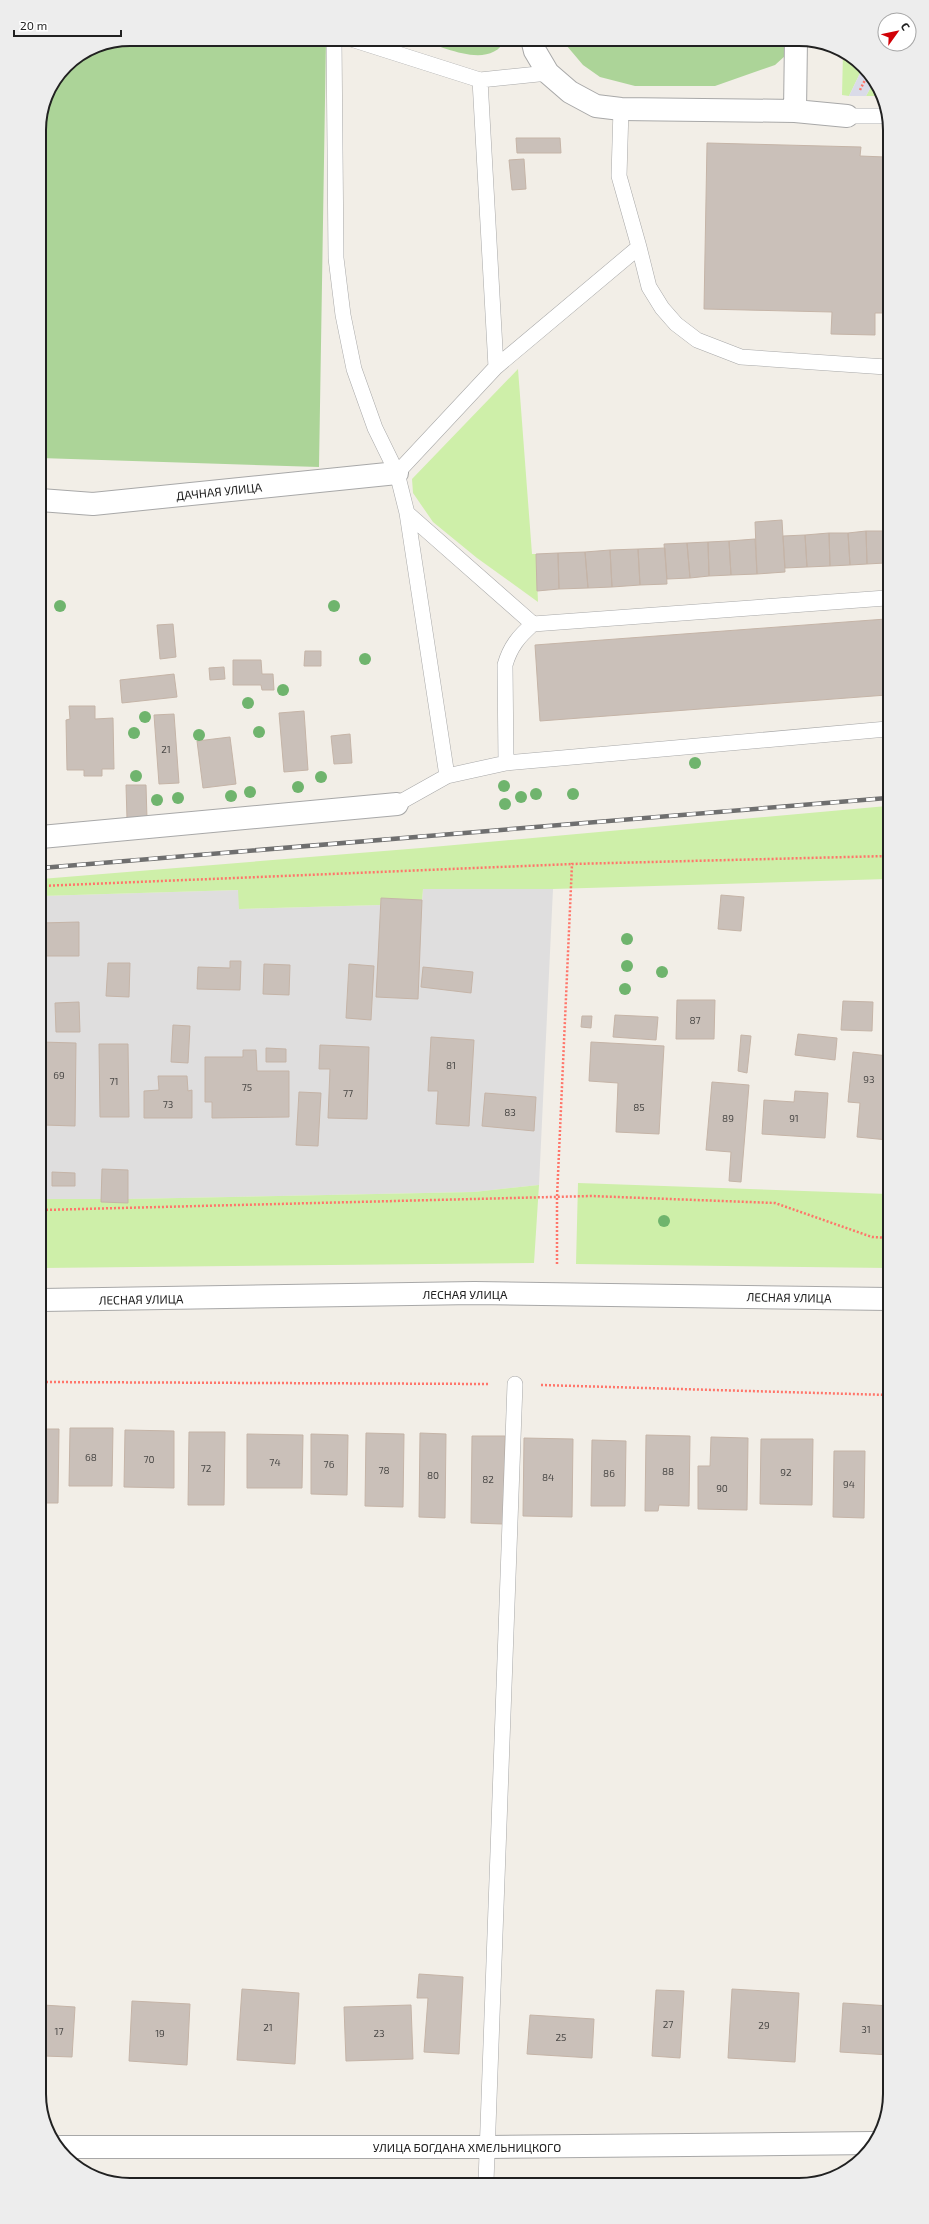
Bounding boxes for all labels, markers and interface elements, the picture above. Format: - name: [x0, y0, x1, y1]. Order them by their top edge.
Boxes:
- scale bar: [14, 12, 121, 38]
- north arrow: [877, 12, 917, 52]
- text: 20 m: [20, 18, 47, 32]
- text: С: [899, 20, 913, 33]
- street label: ДАЧНАЯ УЛИЦА: [175, 479, 263, 502]
- house number: 21: [161, 743, 171, 755]
- house number: 87: [689, 1014, 701, 1026]
- house number: 81: [446, 1059, 456, 1071]
- house number: 69: [53, 1069, 65, 1081]
- house number: 93: [863, 1073, 875, 1085]
- house number: 71: [109, 1075, 119, 1087]
- house number: 75: [242, 1081, 252, 1093]
- house number: 77: [343, 1087, 353, 1099]
- house number: 73: [163, 1098, 173, 1110]
- house number: 85: [633, 1101, 645, 1113]
- house number: 83: [504, 1106, 516, 1118]
- house number: 89: [722, 1112, 734, 1124]
- house number: 91: [789, 1112, 799, 1124]
- street label: ЛЕСНАЯ УЛИЦА: [423, 1287, 508, 1301]
- street label: ЛЕСНАЯ УЛИЦА: [746, 1289, 832, 1305]
- street label: ЛЕСНАЯ УЛИЦА: [98, 1291, 184, 1307]
- house number: 68: [85, 1451, 97, 1463]
- house number: 70: [143, 1453, 155, 1465]
- house number: 74: [269, 1456, 281, 1468]
- house number: 76: [324, 1458, 335, 1470]
- house number: 72: [201, 1462, 212, 1474]
- house number: 78: [378, 1464, 390, 1476]
- house number: 88: [662, 1465, 674, 1477]
- house number: 92: [780, 1466, 792, 1478]
- house number: 86: [603, 1467, 615, 1479]
- house number: 80: [427, 1469, 439, 1481]
- house number: 84: [542, 1471, 554, 1483]
- house number: 82: [482, 1473, 494, 1485]
- house number: 94: [843, 1478, 855, 1490]
- house number: 90: [716, 1482, 728, 1494]
- house number: 27: [663, 2018, 673, 2030]
- house number: 29: [758, 2019, 770, 2031]
- house number: 21: [263, 2021, 273, 2033]
- house number: 31: [861, 2023, 871, 2035]
- house number: 17: [54, 2025, 64, 2037]
- house number: 19: [155, 2027, 165, 2039]
- house number: 23: [373, 2027, 385, 2039]
- house number: 25: [556, 2031, 566, 2043]
- street label: УЛИЦА БОГДАНА ХМЕЛЬНИЦКОГО: [373, 2140, 561, 2154]

